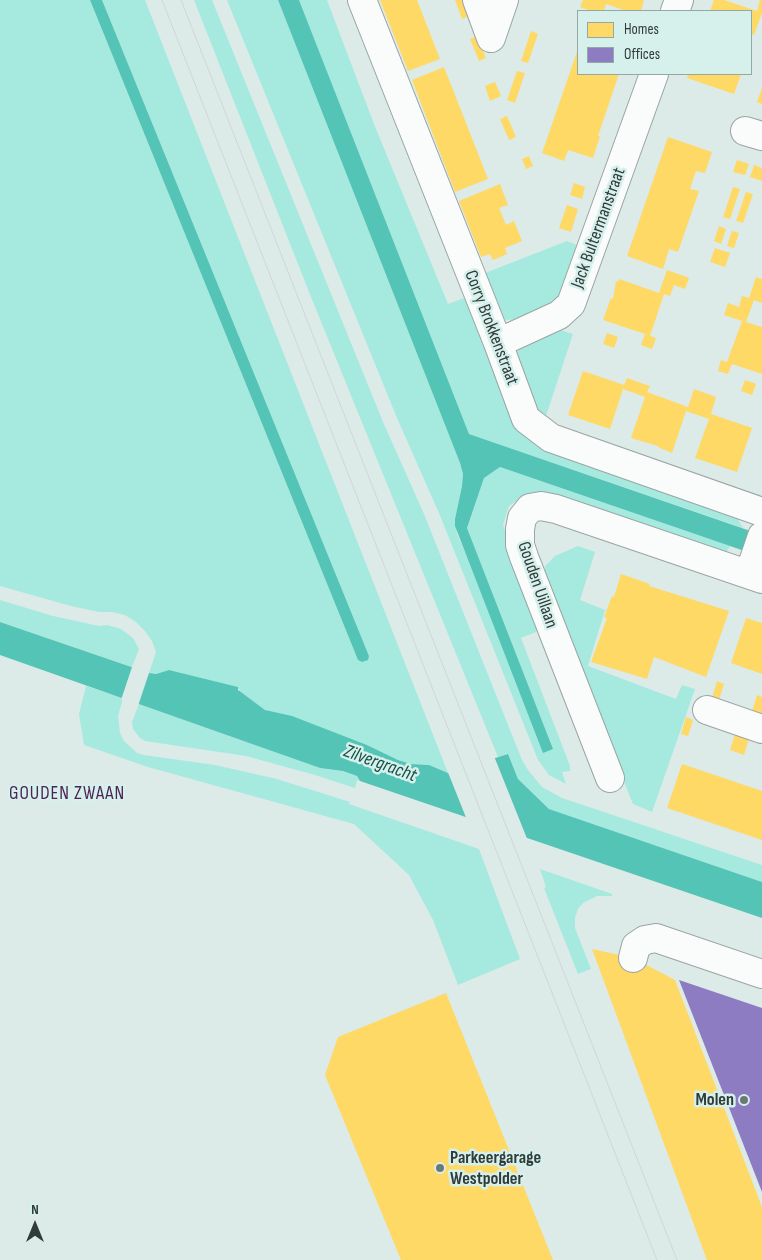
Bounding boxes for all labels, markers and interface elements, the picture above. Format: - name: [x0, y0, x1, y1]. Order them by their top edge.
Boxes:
- legend: [577, 10, 752, 75]
- text: Homes: [624, 20, 659, 39]
- text: Offices: [624, 45, 660, 64]
- street label: Jack Bultermanstraat: [567, 165, 631, 291]
- street label: Corry Brokkenstraat: [459, 268, 523, 388]
- street label: Gouden Uillaan: [512, 539, 562, 631]
- water label: Zilvergracht: [341, 740, 419, 788]
- district label: GOUDEN ZWAAN: [7, 783, 127, 805]
- place label: Molen: [695, 1089, 734, 1111]
- marker: Molen: [738, 1094, 750, 1106]
- place label: Parkeergarage Westpolder: [450, 1147, 541, 1190]
- marker: Parkeergarage Westpolder: [434, 1162, 446, 1174]
- north arrow: [10, 1200, 60, 1250]
- text: N: [31, 1201, 39, 1218]

